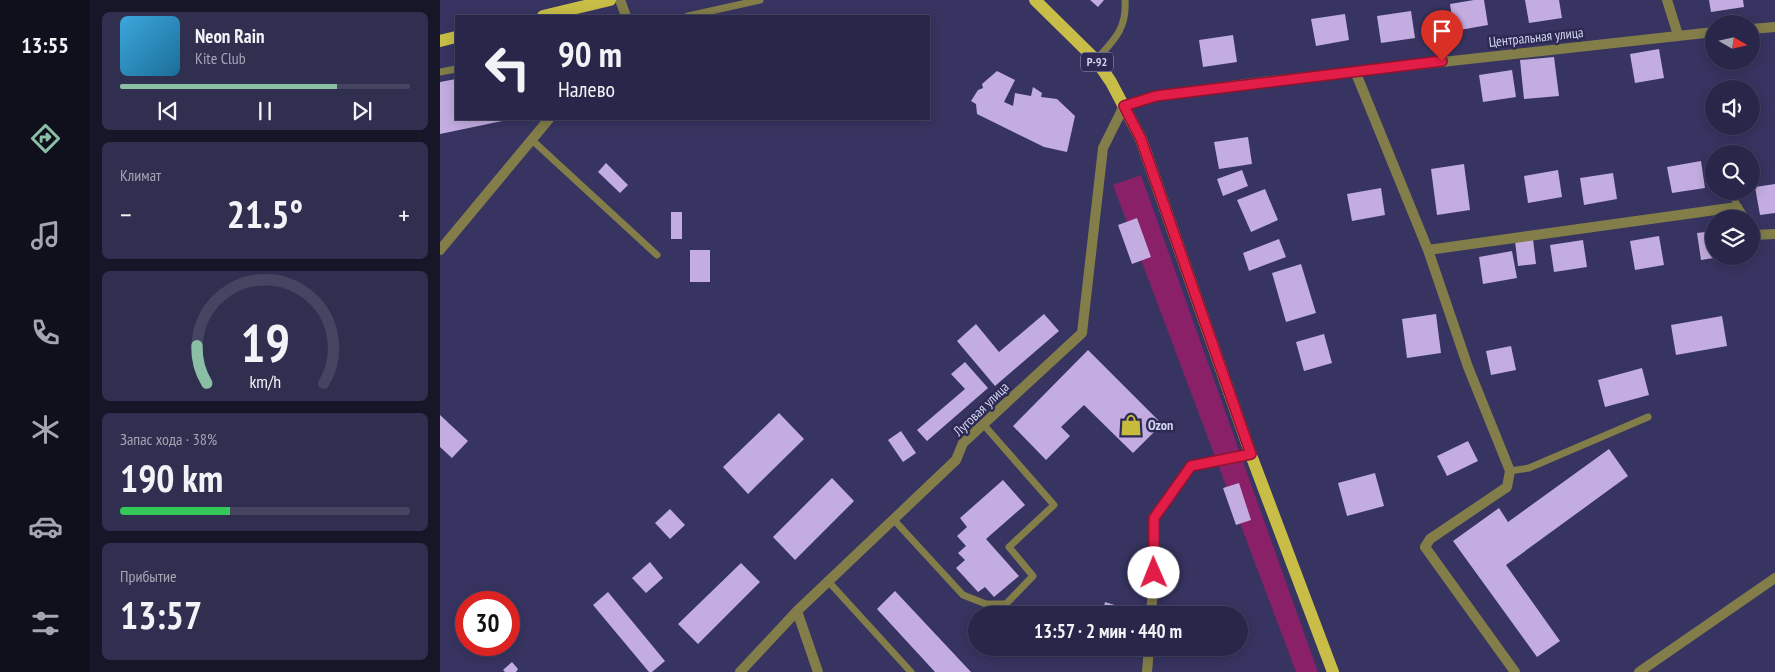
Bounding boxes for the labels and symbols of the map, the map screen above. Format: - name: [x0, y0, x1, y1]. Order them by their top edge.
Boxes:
- pin: [1421, 10, 1463, 61]
- north arrow: [1705, 15, 1760, 70]
- street label: Центральная улица: [1488, 23, 1584, 51]
- road number: Р-92: [1081, 52, 1113, 72]
- street label: Луговая улица: [949, 378, 1013, 441]
- shop icon: Ozon: [1118, 412, 1144, 438]
- place label: Ozon: [1148, 416, 1173, 434]
- position arrow: [1127, 546, 1179, 598]
- speed limit sign: 30: [455, 591, 520, 656]

